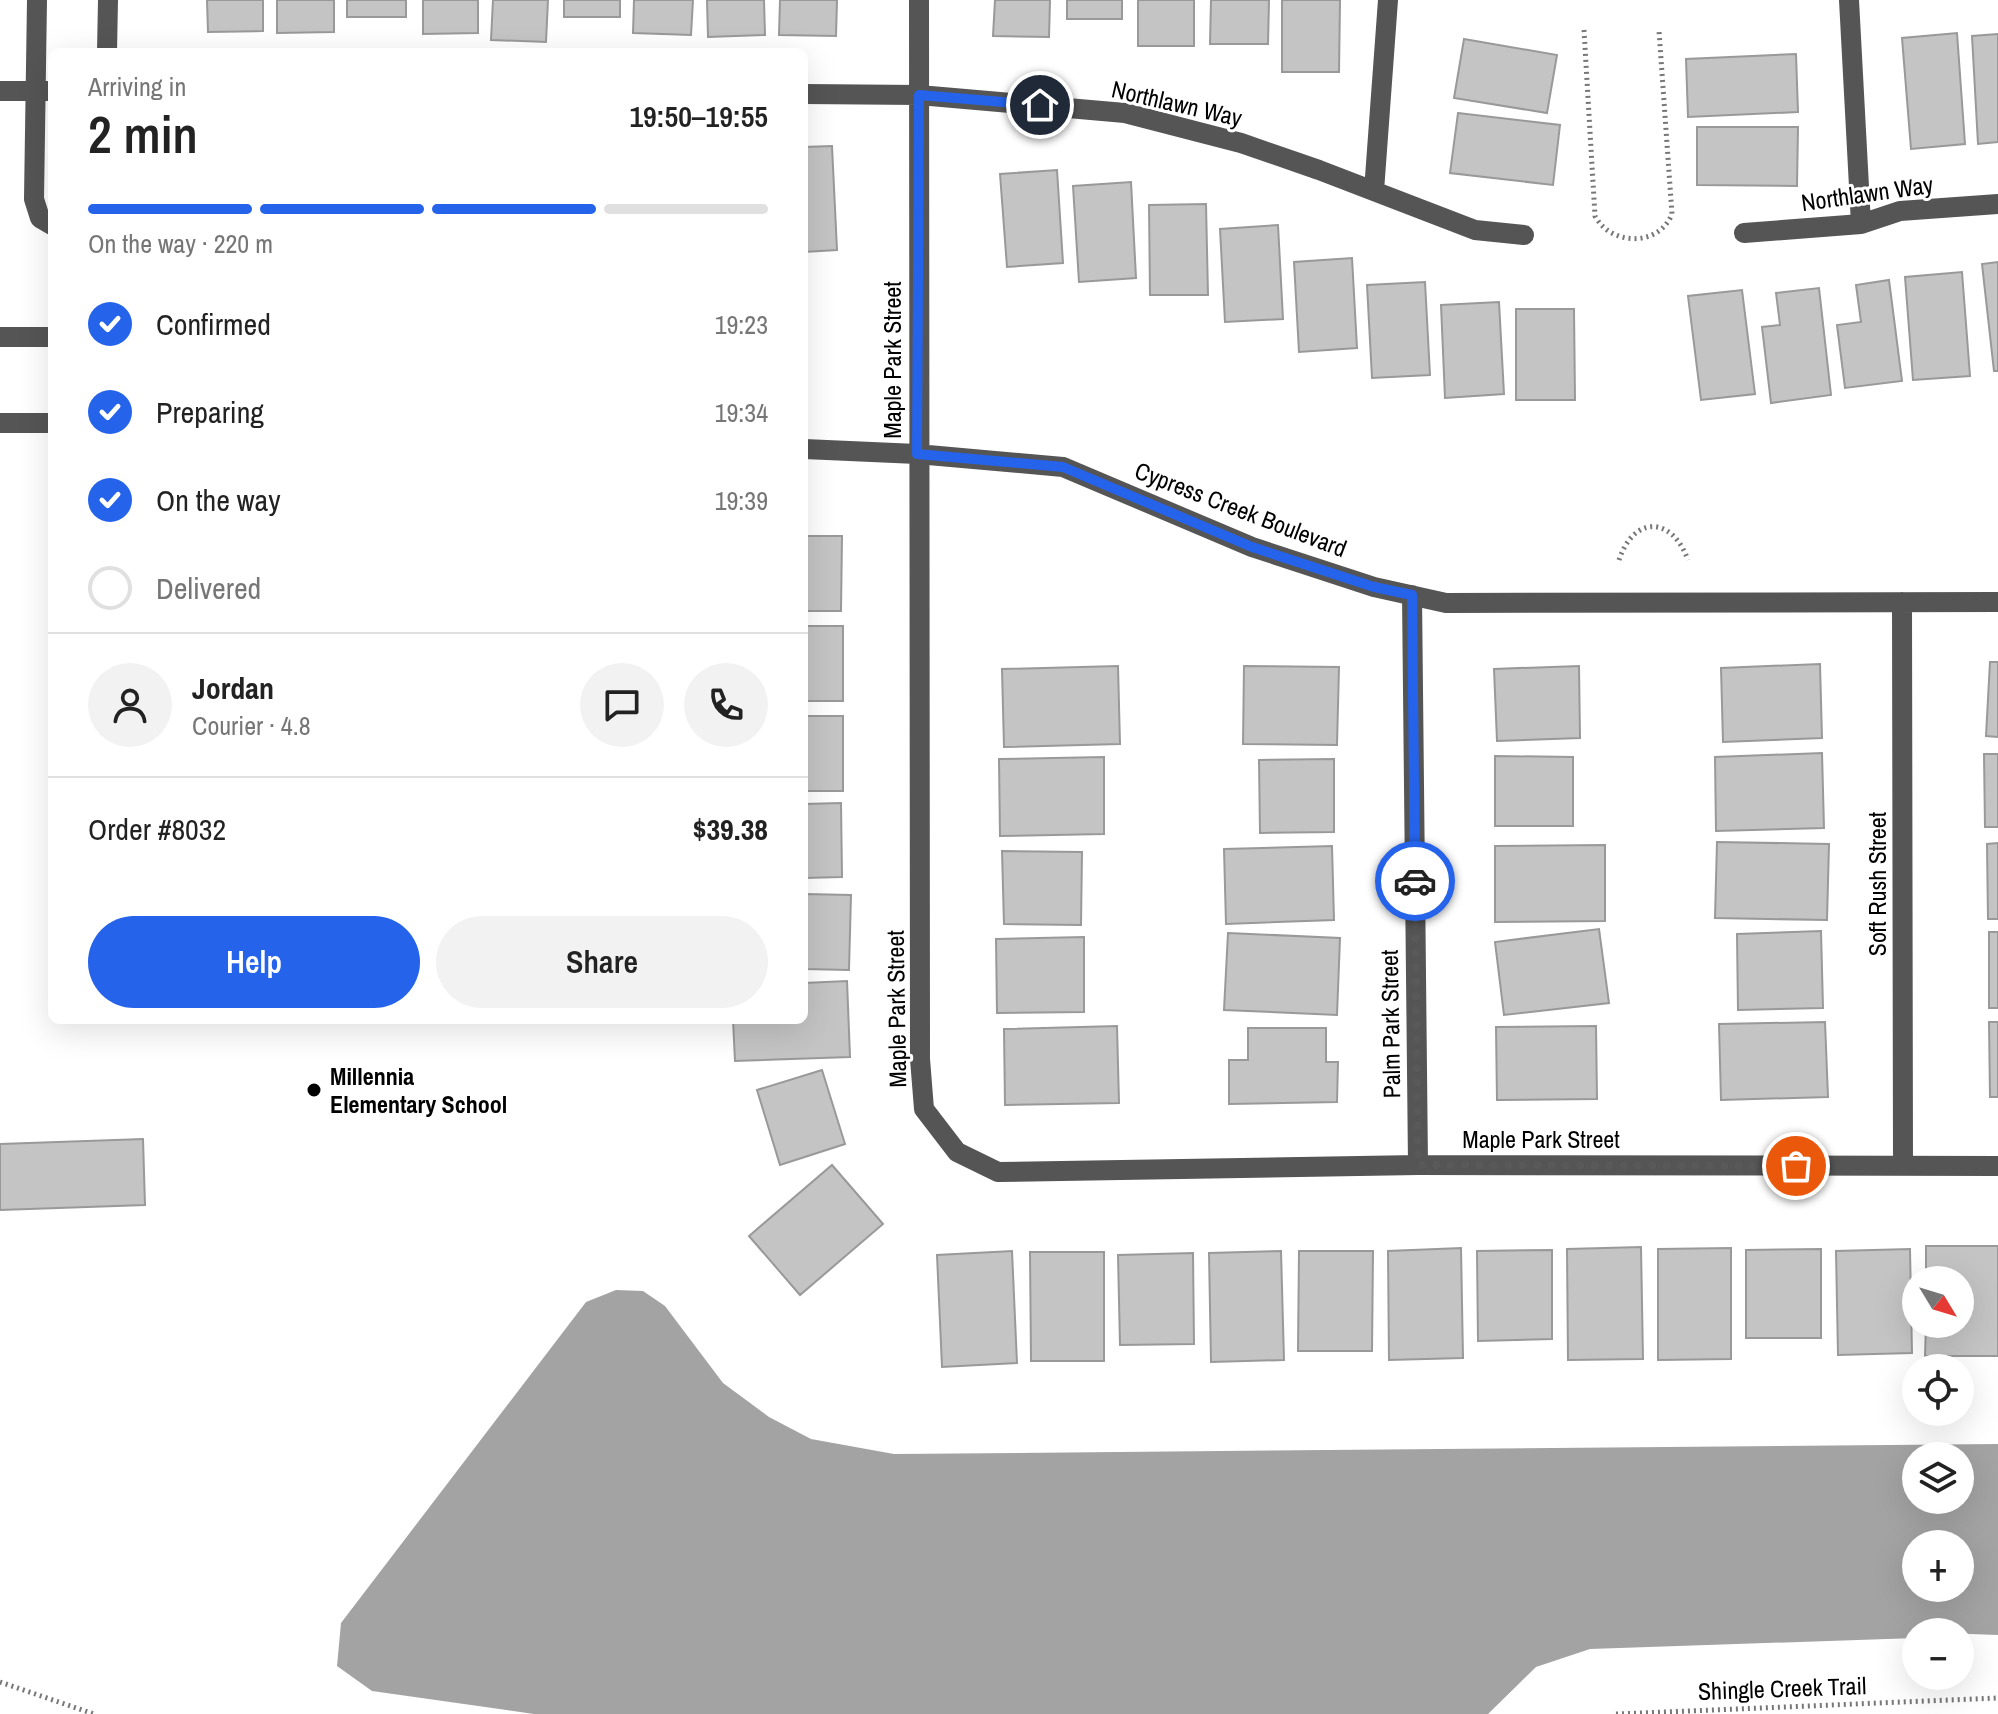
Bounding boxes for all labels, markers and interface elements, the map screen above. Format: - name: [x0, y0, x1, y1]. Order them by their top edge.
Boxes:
- text: Arriving in: [88, 69, 186, 104]
- pin: [1006, 71, 1074, 139]
- street label: Northlawn Way: [1109, 72, 1245, 134]
- icon: home: [1018, 83, 1062, 127]
- text: 19:50–19:55: [629, 96, 768, 136]
- text: 2 min: [88, 99, 198, 169]
- street label: Northlawn Way: [1799, 168, 1935, 218]
- text: On the way · 220 m: [88, 226, 273, 261]
- street label: Maple Park Street: [876, 281, 908, 439]
- icon: check: [88, 302, 132, 346]
- text: Confirmed: [156, 304, 271, 344]
- text: 19:23: [715, 307, 768, 342]
- icon: check: [88, 390, 132, 434]
- text: Preparing: [156, 392, 264, 432]
- text: 19:34: [715, 395, 768, 430]
- street label: Cypress Creek Boulevard: [1131, 454, 1351, 564]
- icon: check: [88, 478, 132, 522]
- text: On the way: [156, 480, 280, 520]
- text: 19:39: [715, 483, 768, 518]
- text: Delivered: [156, 568, 261, 608]
- button: person: [88, 663, 172, 747]
- button: chat: [580, 663, 664, 747]
- button: phone: [684, 663, 768, 747]
- text: Jordan: [192, 668, 274, 708]
- text: Courier · 4.8: [192, 708, 311, 743]
- text: Order #8032: [88, 809, 226, 849]
- text: $39.38: [693, 809, 768, 849]
- street label: Soft Rush Street: [1861, 811, 1893, 956]
- courier: [1375, 841, 1455, 921]
- icon: car: [1393, 859, 1437, 903]
- button: Help: [88, 916, 420, 1008]
- button: Share: [436, 916, 768, 1008]
- street label: Maple Park Street: [879, 929, 913, 1088]
- street label: Palm Park Street: [1373, 949, 1407, 1099]
- place label: Millennia Elementary School: [330, 1060, 507, 1120]
- marker: Millennia Elementary School: [305, 1081, 323, 1099]
- street label: Maple Park Street: [1462, 1123, 1620, 1155]
- pin: [1762, 1132, 1830, 1200]
- icon: bag: [1774, 1144, 1818, 1188]
- north arrow: [1902, 1266, 1974, 1338]
- map controls: [1902, 1266, 1974, 1690]
- button: locate: [1902, 1354, 1974, 1426]
- button: layers: [1902, 1442, 1974, 1514]
- button: +: [1902, 1530, 1974, 1602]
- button: −: [1902, 1618, 1974, 1690]
- street label: Shingle Creek Trail: [1697, 1669, 1867, 1707]

